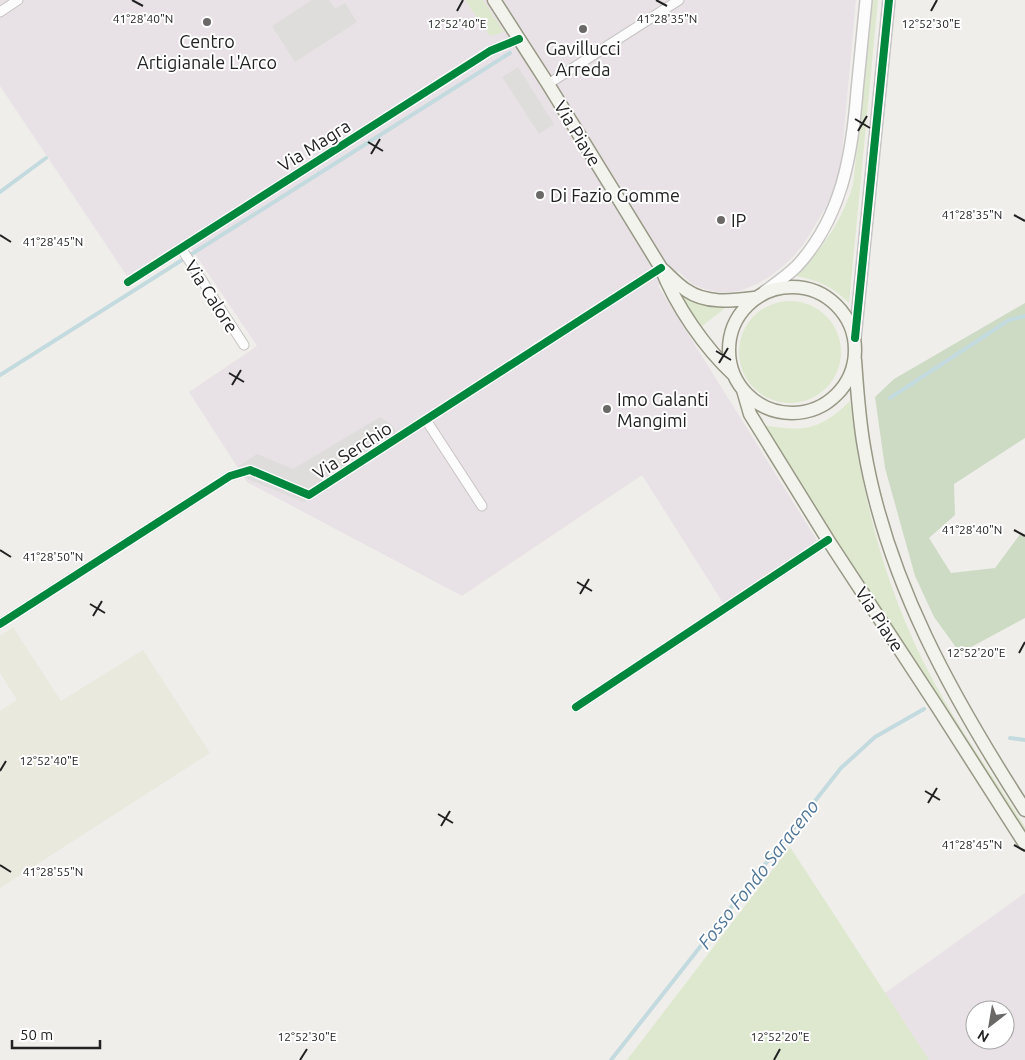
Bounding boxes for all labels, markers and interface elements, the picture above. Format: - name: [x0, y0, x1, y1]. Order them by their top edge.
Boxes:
- text: 41°28'40"N: [113, 12, 173, 25]
- text: 41°28'35"N: [637, 12, 697, 25]
- marker: Centro Artigianale L'Arco: [201, 16, 213, 28]
- text: 12°52'40"E: [428, 17, 487, 30]
- text: 12°52'30"E: [902, 17, 961, 30]
- marker: Gavillucci Arreda: [577, 23, 589, 35]
- place label: Centro Artigianale L'Arco: [137, 31, 277, 72]
- place label: Gavillucci Arreda: [545, 38, 621, 79]
- street label: Via Piave: [551, 97, 605, 169]
- street label: Via Magra: [274, 115, 354, 175]
- place label: Di Fazio Gomme: [550, 185, 680, 205]
- marker: Di Fazio Gomme: [534, 189, 546, 201]
- text: 41°28'35"N: [942, 208, 1002, 221]
- place label: IP: [731, 210, 747, 230]
- marker: IP: [715, 214, 727, 226]
- text: 41°28'45"N: [23, 235, 83, 248]
- street label: Via Calore: [181, 256, 243, 336]
- place label: Imo Galanti Mangimi: [617, 389, 709, 430]
- marker: Imo Galanti Mangimi: [601, 403, 613, 415]
- street label: Via Serchio: [309, 417, 395, 483]
- text: 41°28'40"N: [942, 523, 1002, 536]
- text: 41°28'50"N: [23, 550, 83, 563]
- street label: Via Piave: [852, 583, 908, 655]
- text: 12°52'20"E: [947, 646, 1006, 659]
- text: 12°52'40"E: [20, 754, 79, 767]
- water label: Fosso Fondo Saraceno: [693, 795, 823, 953]
- text: 41°28'45"N: [942, 838, 1002, 851]
- text: 41°28'55"N: [23, 865, 83, 878]
- north arrow: [965, 1000, 1015, 1050]
- scale bar: [12, 1018, 100, 1050]
- text: 50 m: [20, 1026, 53, 1043]
- text: N: [975, 1027, 992, 1046]
- text: 12°52'30"E: [278, 1030, 337, 1043]
- text: 12°52'20"E: [751, 1030, 810, 1043]

